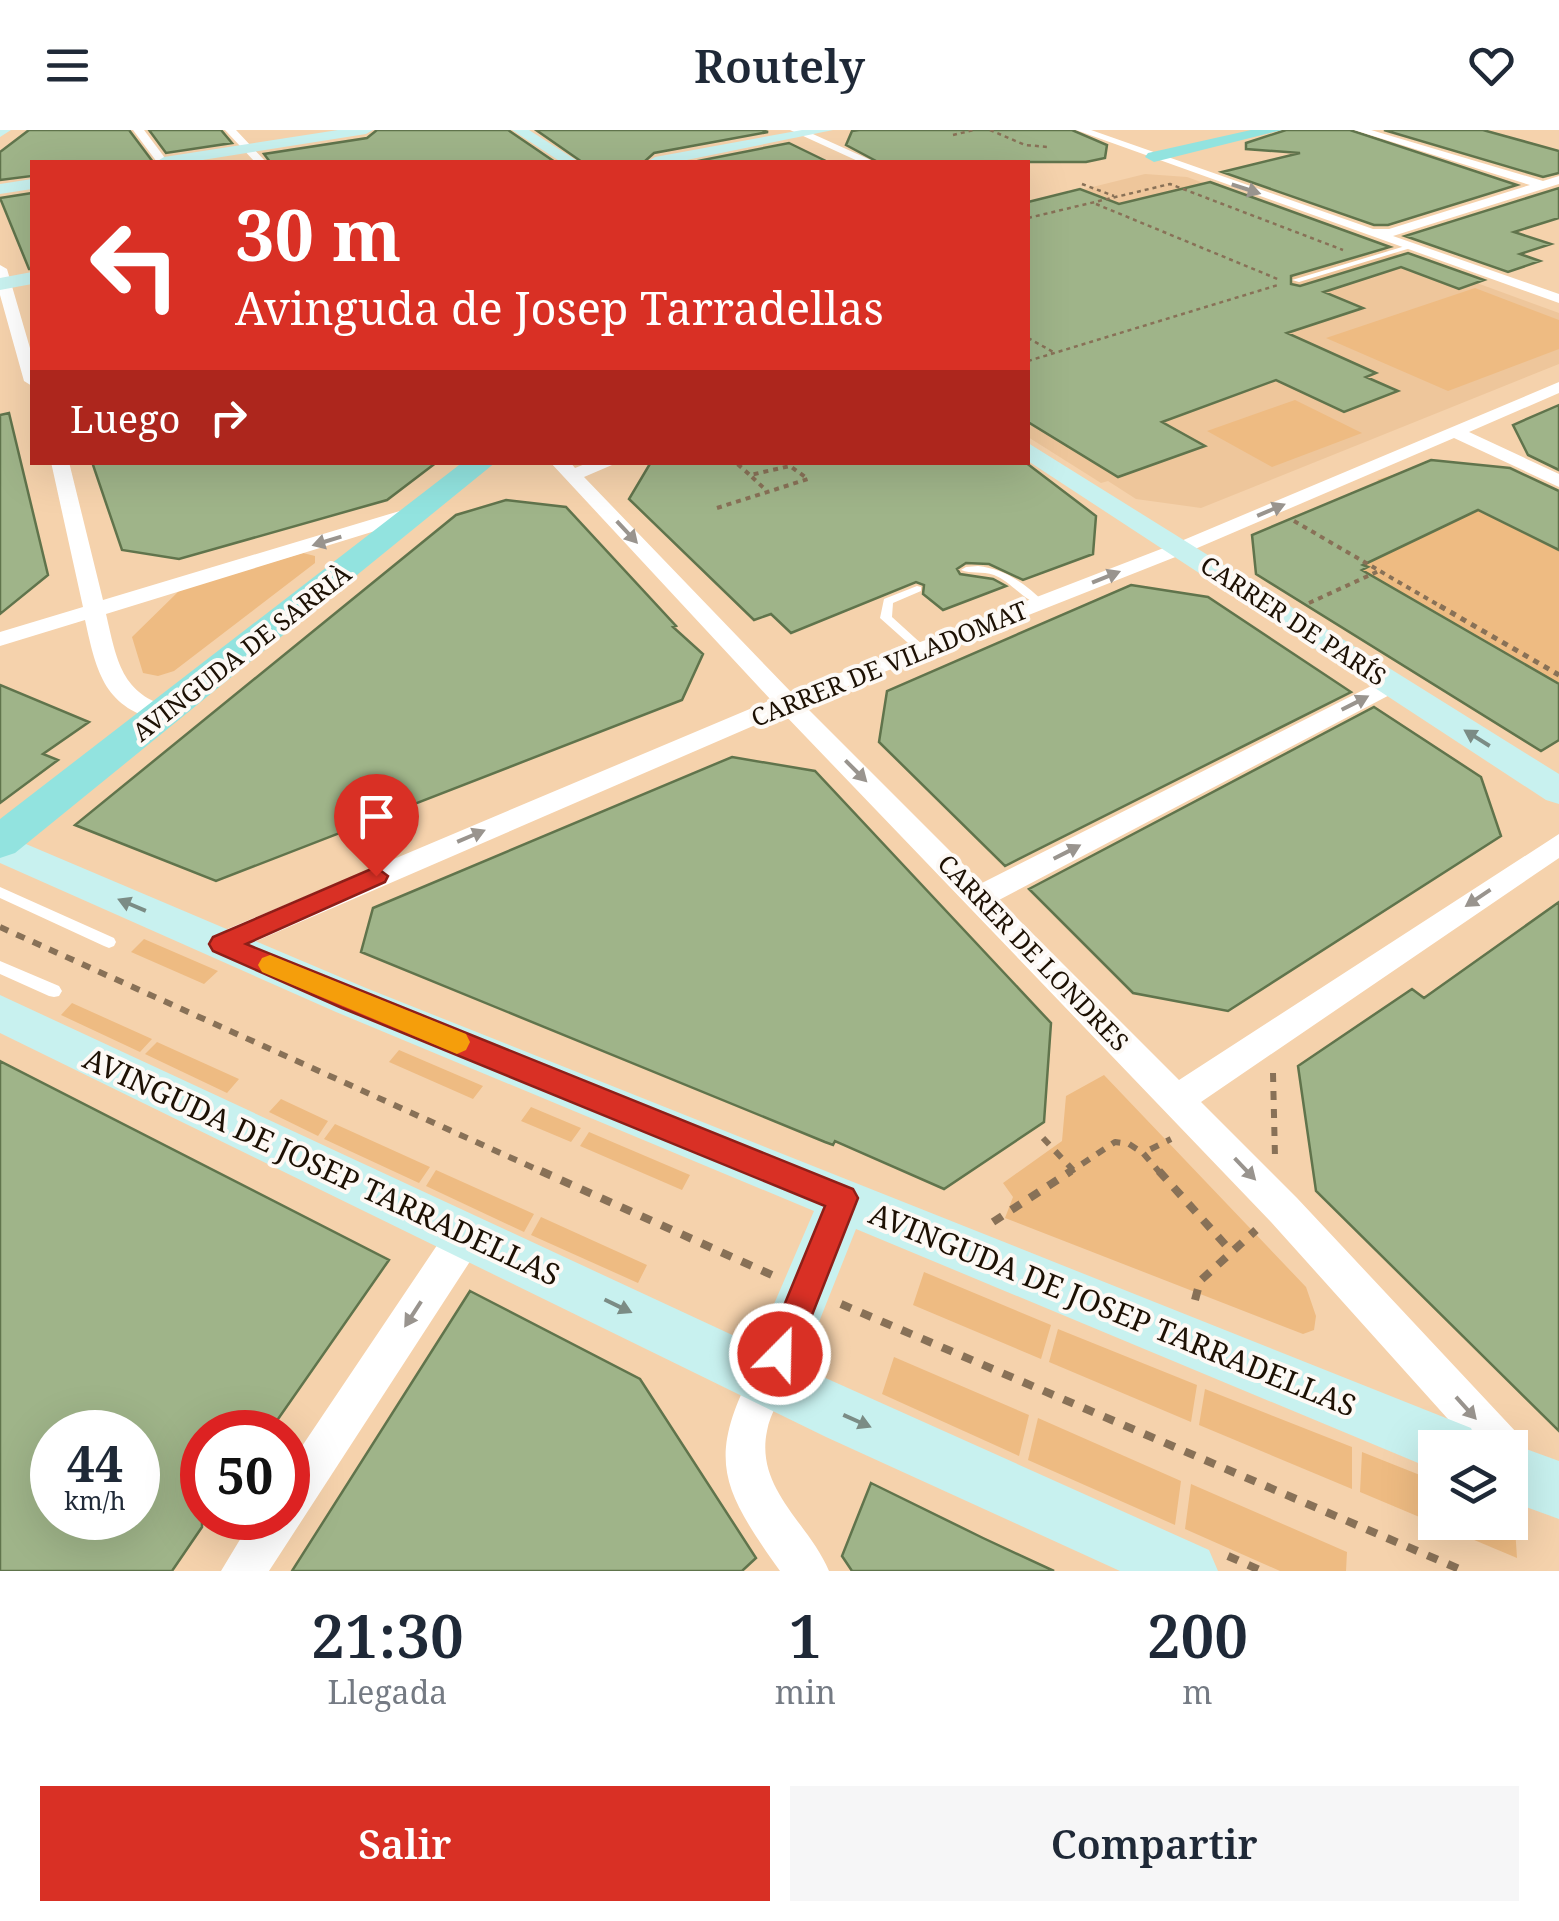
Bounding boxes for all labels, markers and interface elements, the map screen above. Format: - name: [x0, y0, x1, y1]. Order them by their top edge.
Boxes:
- text: Routely: [694, 35, 865, 96]
- icon: menu: [40, 38, 95, 93]
- icon: heart: [1464, 38, 1519, 93]
- one-way arrow: [1232, 182, 1262, 197]
- text: 30 m: [235, 186, 401, 282]
- icon: left: [70, 200, 200, 330]
- text: Avinguda de Josep Tarradellas: [235, 277, 884, 338]
- icon: right: [201, 390, 256, 445]
- text: Luego: [70, 392, 181, 444]
- one-way arrow: [1256, 501, 1286, 517]
- one-way arrow: [615, 520, 638, 544]
- one-way arrow: [311, 534, 342, 549]
- street label: CARRER DE PARÍS: [1195, 547, 1393, 693]
- street label: AVINGUDA DE SARRIÀ: [125, 556, 358, 748]
- one-way arrow: [1091, 569, 1121, 585]
- street label: CARRER DE VILADOMAT: [746, 592, 1032, 734]
- one-way arrow: [1341, 695, 1370, 712]
- one-way arrow: [1463, 730, 1491, 747]
- one-way arrow: [843, 759, 867, 783]
- pin: [334, 774, 419, 877]
- icon: arrive: [349, 789, 404, 844]
- one-way arrow: [457, 827, 487, 843]
- one-way arrow: [1052, 844, 1081, 861]
- street label: CARRER DE LONDRES: [931, 846, 1137, 1058]
- one-way arrow: [1465, 889, 1492, 907]
- one-way arrow: [117, 897, 147, 913]
- street label: AVINGUDA DE JOSEP TARRADELLAS: [77, 1037, 567, 1295]
- one-way arrow: [1233, 1157, 1256, 1181]
- street label: AVINGUDA DE JOSEP TARRADELLAS: [863, 1192, 1363, 1426]
- one-way arrow: [604, 1298, 633, 1315]
- one-way arrow: [404, 1301, 422, 1328]
- position arrow: [728, 1302, 832, 1406]
- one-way arrow: [1454, 1396, 1477, 1420]
- speed limit sign: 50: [180, 1410, 310, 1540]
- one-way arrow: [843, 1413, 872, 1430]
- text: 44: [67, 1429, 123, 1497]
- map controls: [1418, 1430, 1528, 1540]
- button: layers: [1418, 1430, 1528, 1540]
- text: km/h: [64, 1483, 126, 1517]
- text: 21:30: [311, 1594, 464, 1676]
- text: 1: [788, 1594, 822, 1676]
- text: 200: [1147, 1594, 1248, 1676]
- text: Llegada: [327, 1670, 447, 1713]
- text: min: [775, 1670, 836, 1713]
- text: m: [1182, 1670, 1213, 1713]
- button: Salir: [40, 1786, 770, 1901]
- button: Compartir: [790, 1786, 1519, 1901]

